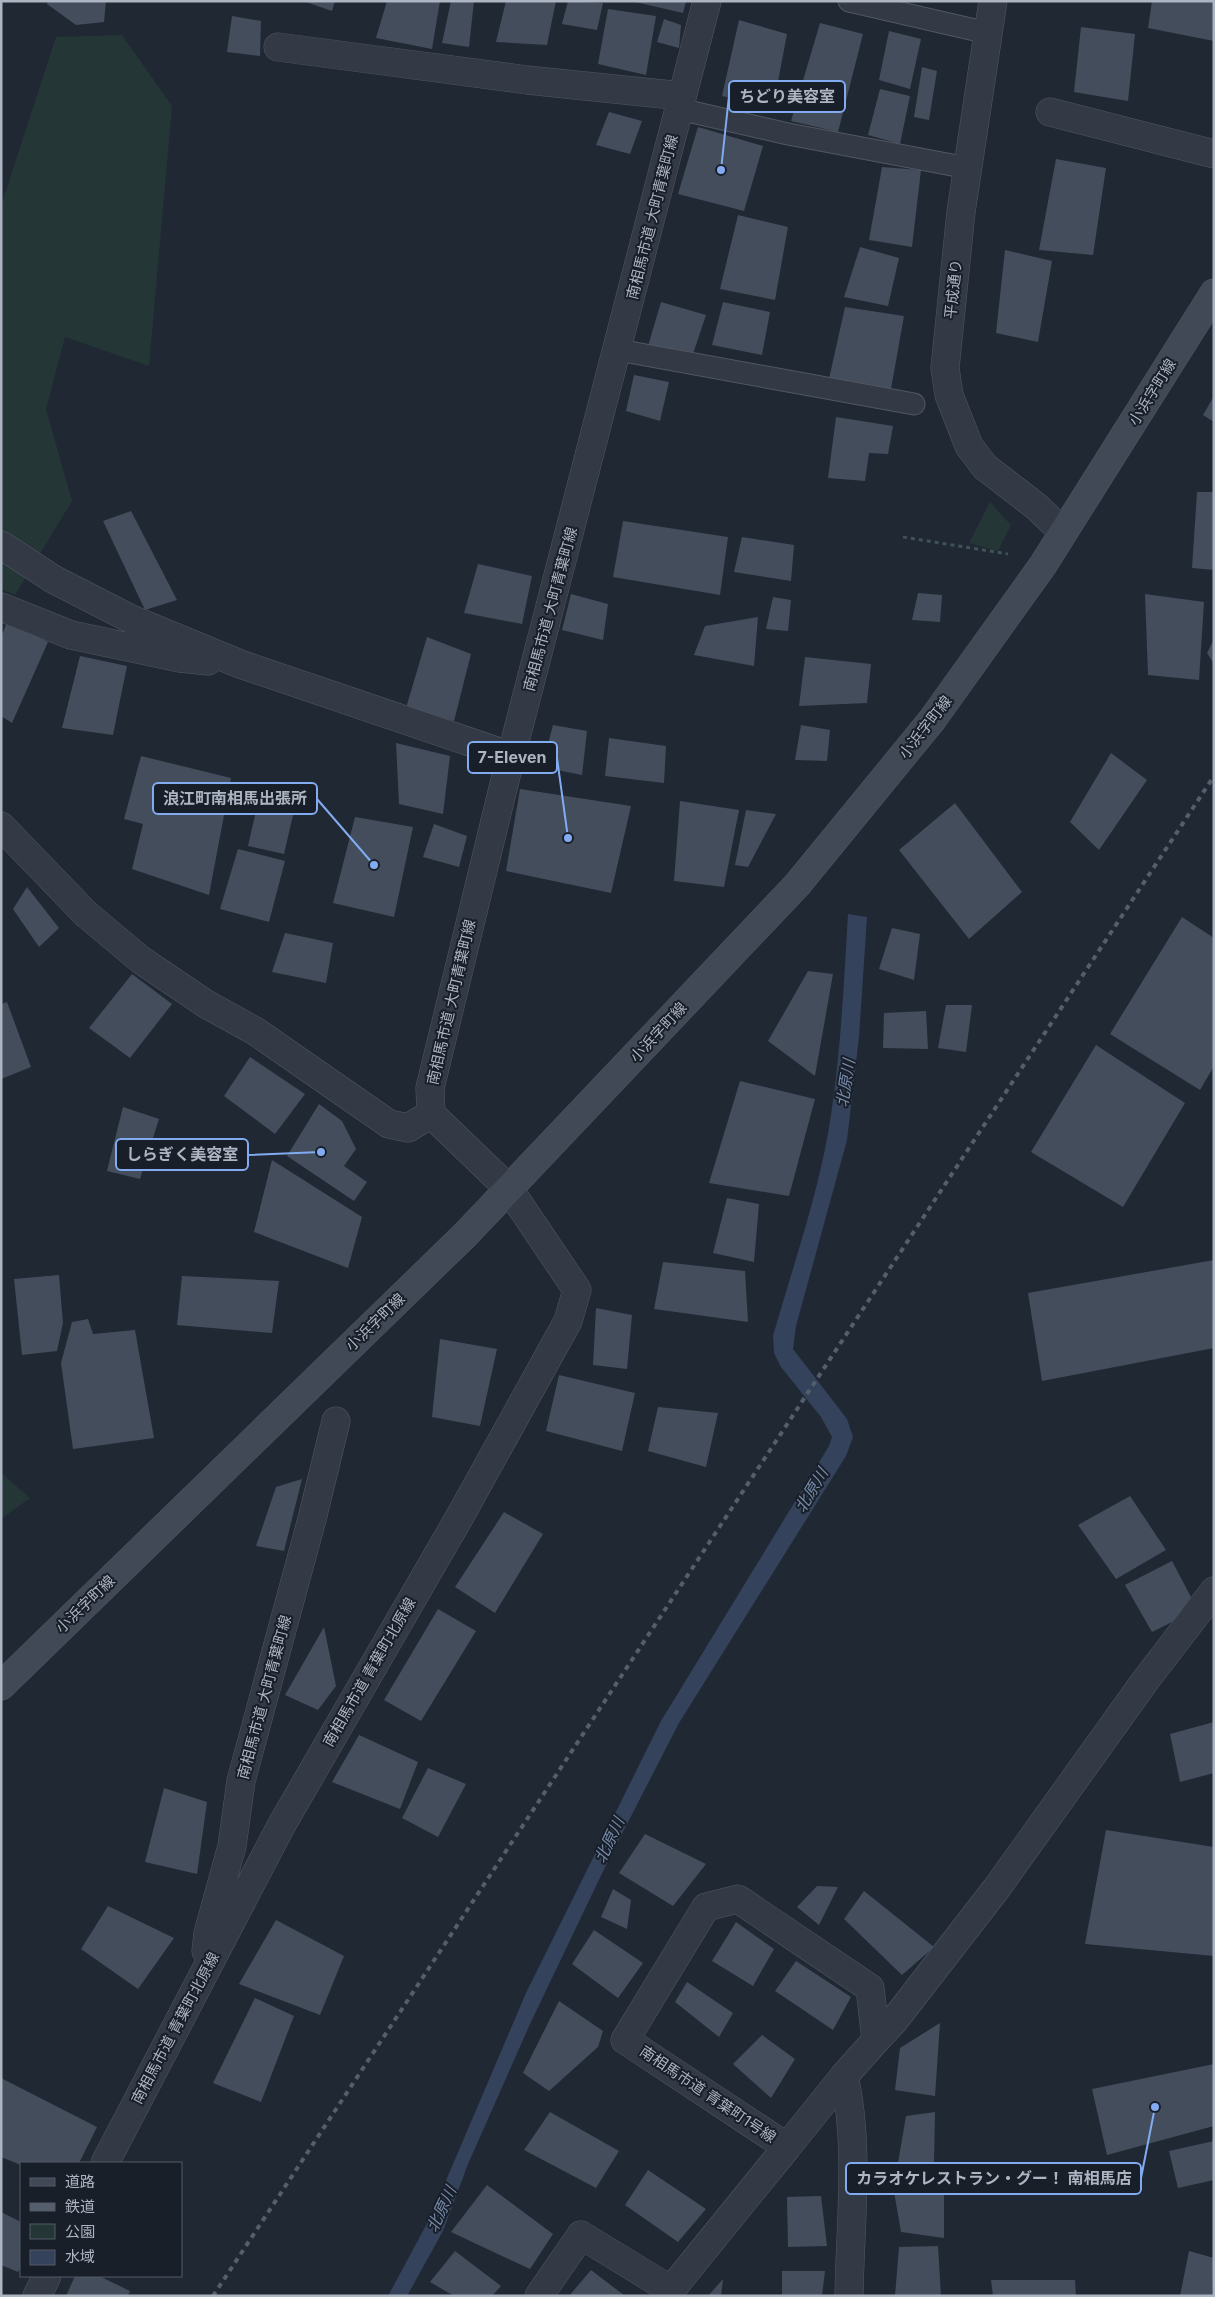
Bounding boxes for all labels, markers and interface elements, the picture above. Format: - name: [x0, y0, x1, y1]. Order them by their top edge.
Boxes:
- callout: ちどり美容室: [729, 81, 845, 112]
- text: ちどり美容室: [739, 86, 835, 106]
- street label: 南相馬市道 大町青葉町線: [622, 133, 682, 301]
- street label: 平成通り: [940, 258, 966, 320]
- street label: 小浜字町線: [1124, 355, 1180, 429]
- street label: 南相馬市道 大町青葉町線: [519, 525, 581, 693]
- street label: 小浜字町線: [894, 692, 956, 762]
- callout: 7-Eleven: [468, 742, 557, 773]
- text: 7-Eleven: [478, 747, 546, 767]
- callout: 浪江町南相馬出張所: [153, 783, 317, 814]
- text: 浪江町南相馬出張所: [163, 788, 307, 808]
- street label: 南相馬市道 大町青葉町線: [423, 917, 479, 1087]
- street label: 小浜字町線: [625, 998, 691, 1066]
- water label: 北原川: [831, 1056, 859, 1108]
- callout: しらぎく美容室: [116, 1139, 248, 1170]
- text: しらぎく美容室: [126, 1144, 238, 1164]
- street label: 小浜字町線: [341, 1289, 409, 1355]
- water label: 北原川: [790, 1463, 833, 1516]
- street label: 小浜字町線: [51, 1571, 119, 1637]
- street label: 南相馬市道 青葉町北原線: [318, 1594, 420, 1750]
- street label: 南相馬市道 大町青葉町線: [233, 1613, 295, 1781]
- water label: 北原川: [590, 1812, 629, 1866]
- street label: 南相馬市道 青葉町北原線: [127, 1949, 223, 2107]
- street label: 南相馬市道 青葉町1号線: [636, 2041, 780, 2147]
- legend: [20, 2162, 182, 2277]
- callout: カラオケレストラン・グー！ 南相馬店: [846, 2163, 1141, 2194]
- text: カラオケレストラン・グー！ 南相馬店: [856, 2168, 1132, 2188]
- text: 道路: [65, 2172, 95, 2191]
- water label: 北原川: [422, 2181, 461, 2235]
- text: 鉄道: [65, 2197, 95, 2216]
- text: 公園: [65, 2222, 95, 2241]
- text: 水域: [65, 2247, 95, 2266]

